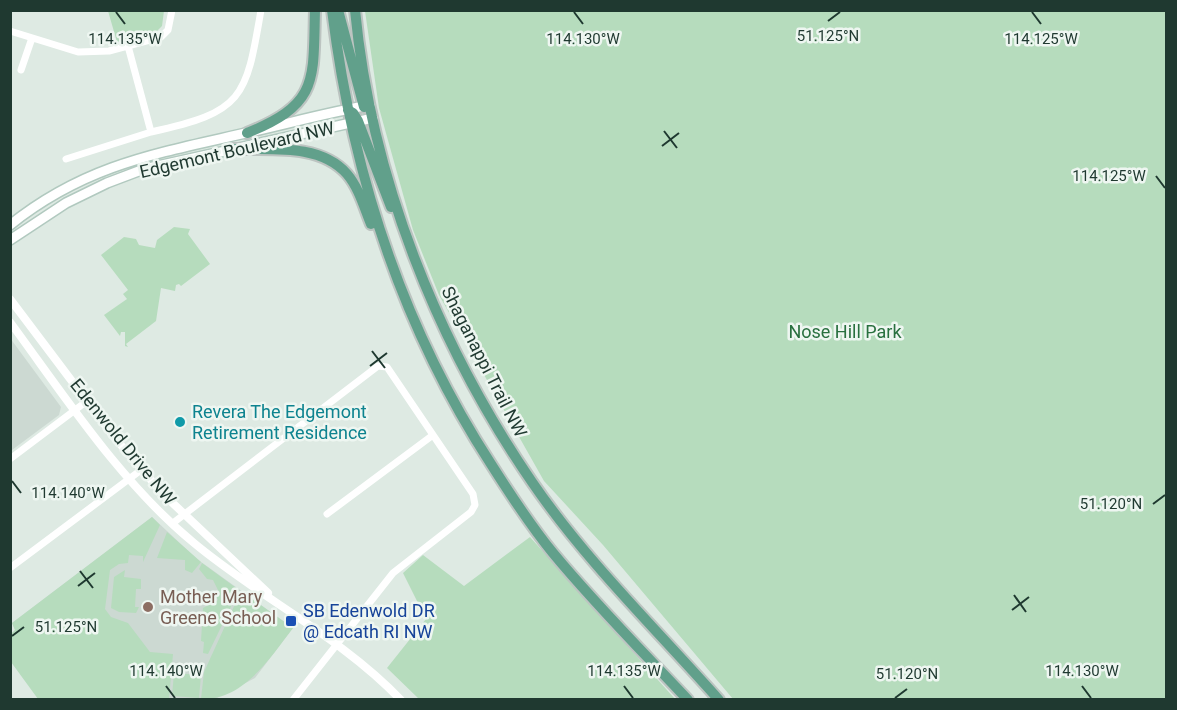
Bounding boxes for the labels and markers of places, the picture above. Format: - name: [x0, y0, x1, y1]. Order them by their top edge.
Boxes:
- place label: Revera The Edgemont Retirement Residence: [192, 401, 367, 443]
- marker: Revera The Edgemont Retirement Residence: [173, 415, 187, 429]
- place label: Mother Mary Greene School: [160, 586, 276, 628]
- marker: Mother Mary Greene School: [141, 600, 155, 614]
- place label: SB Edenwold DR @ Edcath RI NW: [303, 600, 435, 642]
- marker: SB Edenwold DR @ Edcath RI NW: [284, 614, 298, 628]

